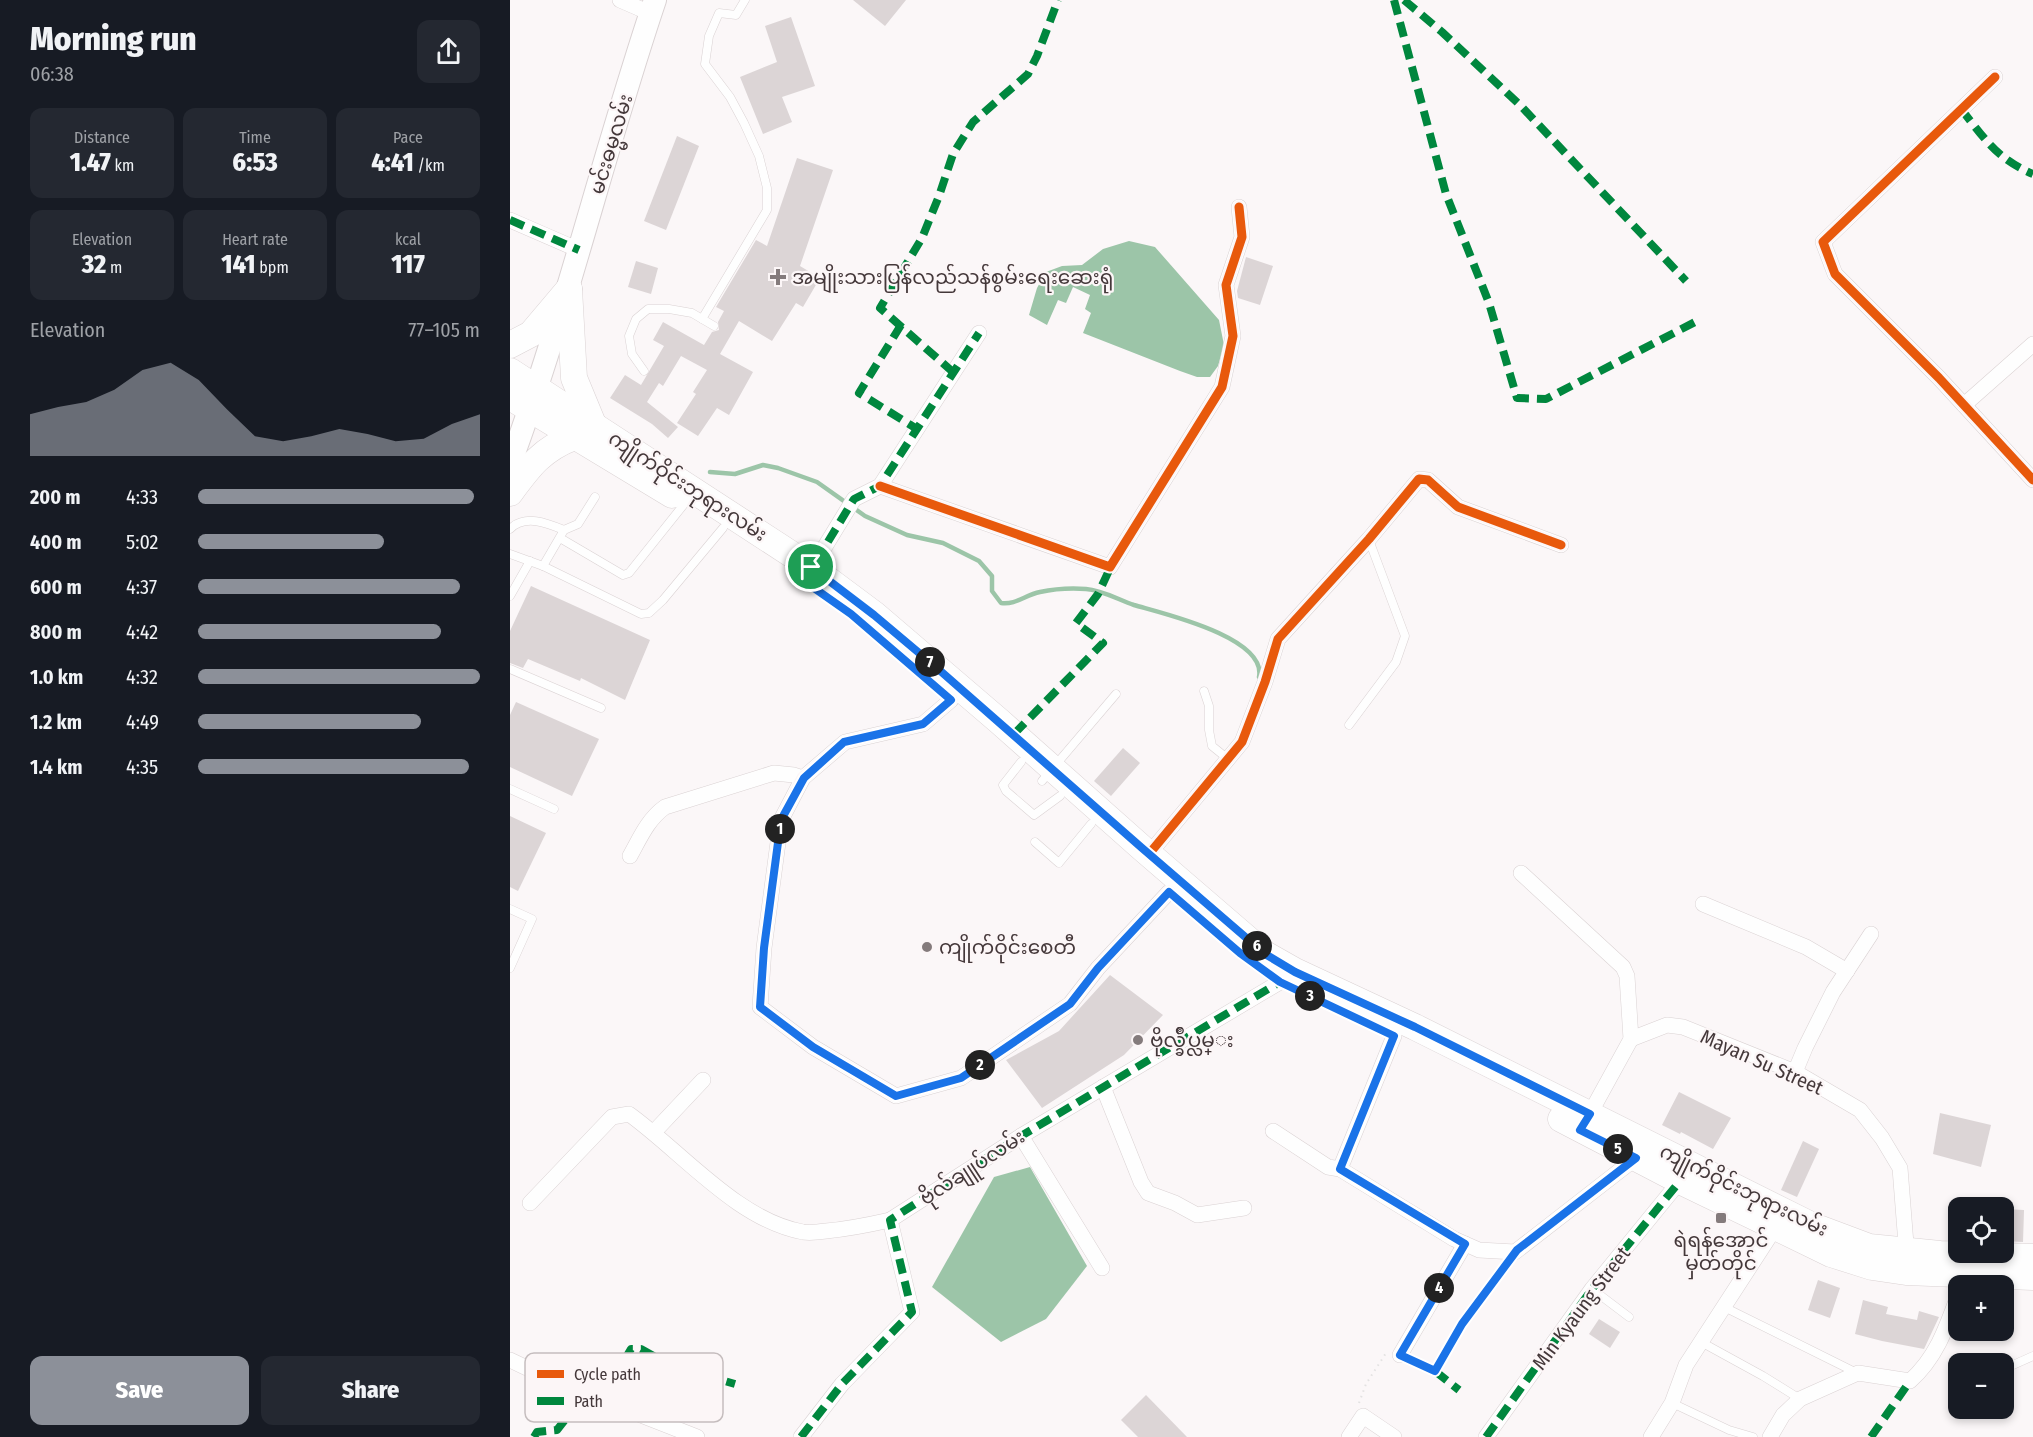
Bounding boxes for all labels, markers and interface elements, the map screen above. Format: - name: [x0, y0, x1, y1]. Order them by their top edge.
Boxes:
- text: Morning run: [30, 19, 197, 59]
- button: share: [417, 20, 480, 83]
- text: 06:38: [30, 62, 74, 86]
- street label: မင်းဓမ္မလမ်း: [582, 90, 642, 198]
- text: Distance: [74, 128, 130, 147]
- text: Time: [239, 128, 271, 147]
- text: Pace: [393, 128, 423, 147]
- text: 1.47: [70, 147, 111, 178]
- text: 6:53: [232, 147, 278, 178]
- text: 4:41: [371, 147, 414, 178]
- text: km: [111, 156, 134, 175]
- text: /km: [414, 156, 445, 175]
- text: Elevation: [72, 230, 132, 249]
- text: Heart rate: [222, 230, 288, 249]
- text: kcal: [395, 230, 421, 249]
- text: 32: [82, 249, 106, 280]
- text: 141: [221, 249, 256, 280]
- text: 117: [391, 249, 425, 280]
- text: m: [106, 258, 122, 277]
- text: bpm: [256, 258, 289, 277]
- place label: အမျိုးသားပြန်လည်သန်စွမ်းရေးဆေးရုံ: [792, 263, 1113, 294]
- marker: အမျိုးသားပြန်လည်သန်စွမ်းရေးဆေးရုံ: [769, 268, 787, 286]
- text: Elevation: [30, 318, 105, 342]
- text: 77–105 m: [408, 318, 480, 342]
- street label: ကျိုက်ဝိုင်းဘုရားလမ်း: [602, 424, 773, 550]
- text: 200 m: [30, 485, 81, 509]
- text: 4:33: [126, 485, 158, 509]
- text: 400 m: [30, 530, 82, 554]
- text: 5:02: [126, 530, 158, 554]
- pin: [785, 541, 836, 592]
- icon: arrive: [794, 550, 827, 583]
- text: 600 m: [30, 575, 82, 599]
- text: 4:37: [126, 575, 157, 599]
- text: 800 m: [30, 620, 82, 644]
- text: 4:42: [126, 620, 158, 644]
- pin: 7: [915, 647, 945, 677]
- text: 7: [927, 652, 933, 671]
- text: 1.0 km: [30, 665, 83, 689]
- text: 4:32: [126, 665, 158, 689]
- text: 1.2 km: [30, 710, 82, 734]
- text: 4:49: [126, 710, 159, 734]
- text: 1.4 km: [30, 755, 82, 779]
- text: 4:35: [126, 755, 158, 779]
- pin: 1: [765, 814, 795, 844]
- text: 1: [777, 819, 783, 838]
- pin: 6: [1242, 931, 1272, 961]
- place label: ကျိုက်ဝိုင်းစေတီ: [939, 933, 1076, 964]
- text: 6: [1253, 936, 1261, 955]
- marker: ကျိုက်ဝိုင်းစေတီ: [920, 940, 934, 954]
- pin: 3: [1295, 981, 1325, 1011]
- text: 3: [1306, 986, 1314, 1005]
- street label: Mayan Su Street: [1697, 1024, 1827, 1100]
- place label: ဗိုလ္ခ်ဳပ္လမ္း: [1150, 1026, 1234, 1057]
- marker: ဗိုလ္ခ်ဳပ္လမ္း: [1131, 1033, 1145, 1047]
- pin: 2: [965, 1050, 995, 1080]
- text: 2: [976, 1055, 984, 1074]
- street label: ဗိုလ်ချူပ်လမ်း: [914, 1122, 1032, 1214]
- pin: 5: [1603, 1134, 1633, 1164]
- street label: ကျိုက်ဝိုင်းဘုရားလမ်း: [1654, 1137, 1833, 1246]
- text: 5: [1614, 1139, 1622, 1158]
- map controls: [1948, 1197, 2014, 1419]
- button: locate: [1948, 1197, 2014, 1263]
- marker: ရဲရန်အောင် မှတ်တိုင်: [1714, 1211, 1728, 1225]
- place label: ရဲရန်အောင် မှတ်တိုင်: [1674, 1226, 1768, 1280]
- street label: Min Kyaung Street: [1527, 1241, 1635, 1374]
- pin: 4: [1424, 1273, 1454, 1303]
- button: +: [1948, 1275, 2014, 1341]
- text: 4: [1435, 1278, 1443, 1297]
- legend: [525, 1353, 723, 1422]
- button: −: [1948, 1353, 2014, 1419]
- button: Save: [30, 1356, 249, 1425]
- button: Share: [261, 1356, 480, 1425]
- text: Cycle path: [574, 1365, 641, 1384]
- text: Path: [574, 1392, 603, 1411]

